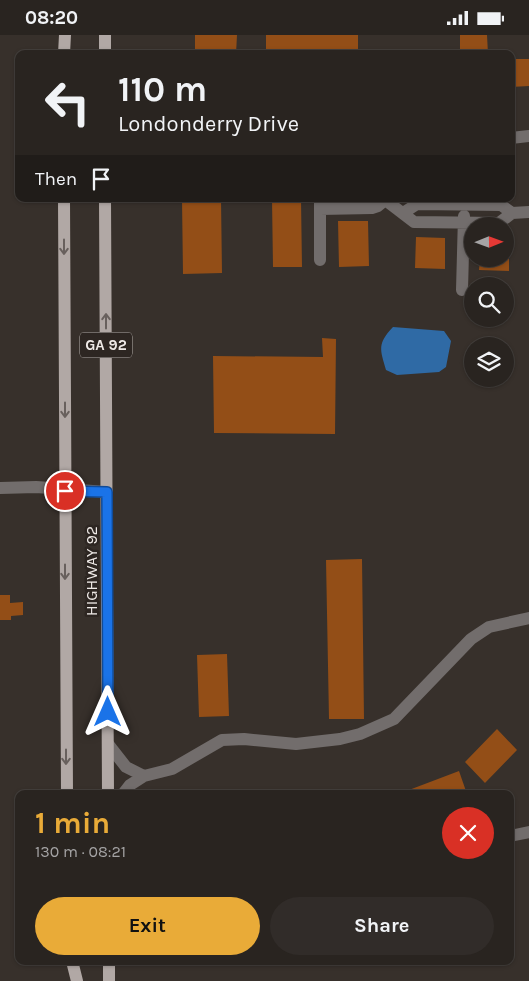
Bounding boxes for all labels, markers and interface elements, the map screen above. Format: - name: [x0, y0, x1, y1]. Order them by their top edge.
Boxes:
- text: 08:20: [25, 7, 78, 29]
- text: 110 m: [118, 69, 207, 110]
- icon: left: [35, 70, 100, 135]
- text: Londonderry Drive: [118, 111, 299, 137]
- icon: arrive: [87, 165, 115, 193]
- text: Then: [35, 168, 77, 190]
- north arrow: [464, 217, 514, 267]
- map controls: [464, 217, 514, 387]
- one-way arrow: [59, 239, 69, 255]
- button: search: [464, 277, 514, 327]
- one-way arrow: [101, 313, 111, 329]
- road number: GA 92: [80, 333, 132, 357]
- button: layers: [464, 337, 514, 387]
- one-way arrow: [60, 402, 69, 418]
- pin: [44, 470, 86, 512]
- icon: arrive: [51, 477, 79, 505]
- street label: HIGHWAY 92: [82, 526, 101, 616]
- one-way arrow: [60, 564, 70, 580]
- position arrow: [81, 685, 133, 737]
- one-way arrow: [61, 748, 71, 764]
- text: 1 min: [35, 805, 110, 841]
- button: close: [442, 807, 494, 859]
- text: 130 m · 08:21: [35, 842, 126, 861]
- button: Exit: [35, 897, 260, 955]
- button: Share: [270, 897, 494, 955]

